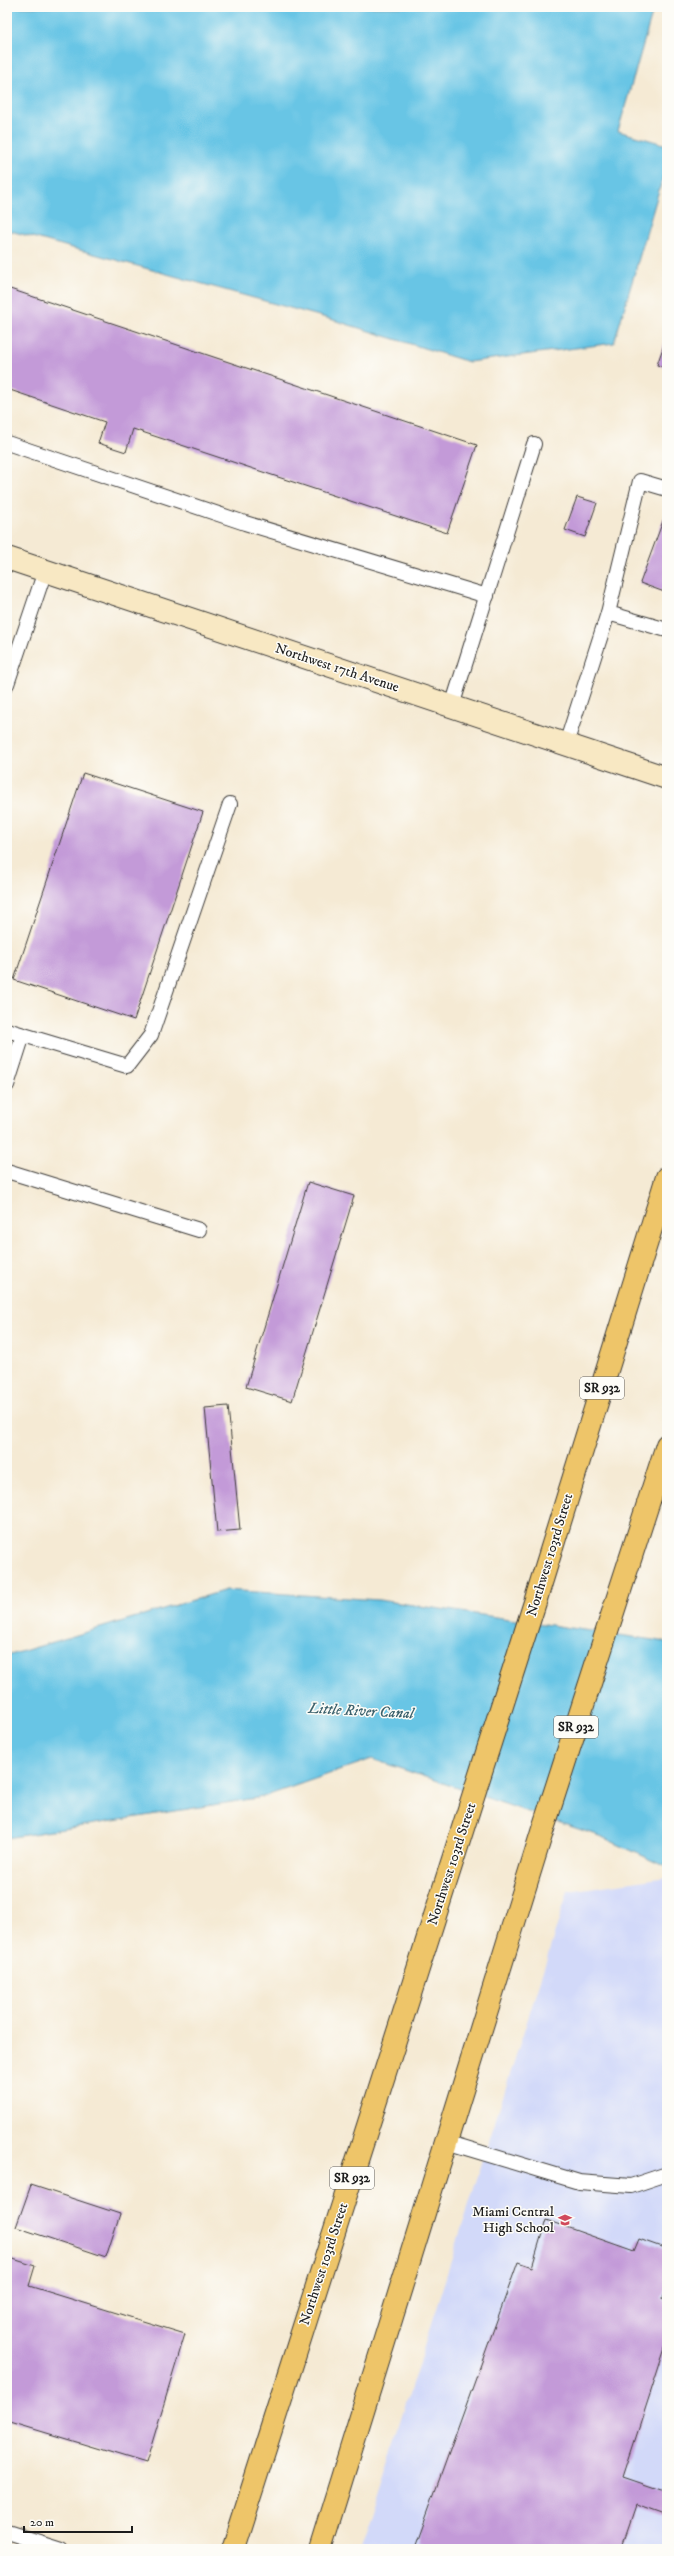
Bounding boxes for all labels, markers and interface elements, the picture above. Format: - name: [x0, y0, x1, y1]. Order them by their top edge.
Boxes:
- street label: Northwest 17th Avenue: [273, 639, 402, 697]
- road number: SR 932: [580, 1377, 624, 1399]
- street label: Northwest 103rd Street: [523, 1491, 577, 1619]
- water label: Little River Canal: [307, 1699, 416, 1723]
- road number: SR 932: [554, 1716, 598, 1738]
- street label: Northwest 103rd Street: [424, 1800, 480, 1928]
- road number: SR 932: [330, 2167, 374, 2189]
- street label: Northwest 103rd Street: [296, 2200, 352, 2328]
- place label: Miami Central High School: [472, 2203, 555, 2237]
- school or university icon: Miami Central High School: [557, 2212, 573, 2228]
- scale bar: [24, 2508, 132, 2534]
- text: 20 m: [30, 2515, 54, 2530]

